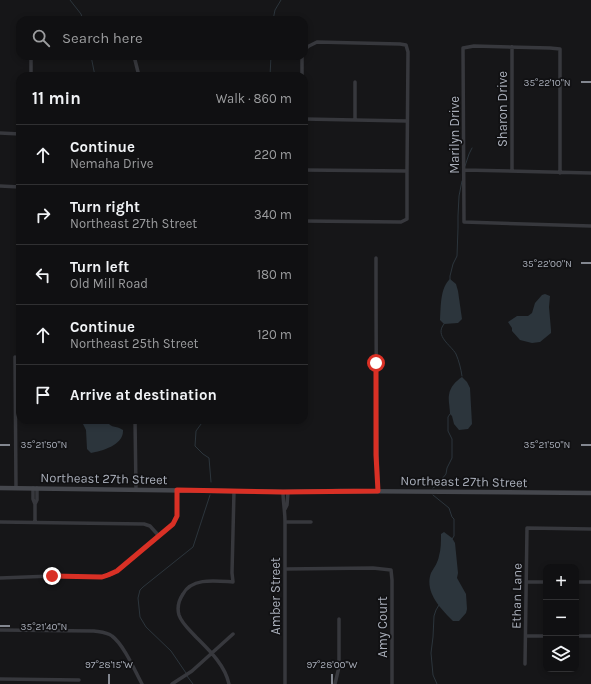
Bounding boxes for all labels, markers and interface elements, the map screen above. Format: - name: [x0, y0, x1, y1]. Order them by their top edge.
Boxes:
- search box: [16, 16, 308, 60]
- icon: search: [30, 27, 52, 49]
- text: Search here: [62, 29, 143, 47]
- street label: Sharon Drive: [495, 71, 510, 147]
- text: 35°22'10"N: [523, 77, 571, 89]
- text: 11 min: [32, 88, 81, 108]
- text: Walk · 860 m: [216, 91, 292, 106]
- street label: Marilyn Drive: [447, 96, 462, 174]
- text: Continue: [70, 138, 135, 156]
- icon: ahead: [32, 144, 54, 166]
- text: 220 m: [254, 147, 292, 162]
- text: Nemaha Drive: [70, 156, 153, 171]
- text: Turn right: [70, 198, 140, 216]
- icon: right: [32, 204, 54, 226]
- text: 340 m: [254, 207, 292, 222]
- text: Northeast 27th Street: [70, 216, 197, 231]
- text: Turn left: [70, 258, 129, 276]
- text: 35°22'00"N: [522, 258, 572, 270]
- icon: left: [32, 264, 54, 286]
- text: 180 m: [257, 267, 292, 282]
- text: Old Mill Road: [70, 276, 148, 291]
- text: Continue: [70, 318, 135, 336]
- icon: ahead: [32, 324, 54, 346]
- text: 120 m: [257, 327, 292, 342]
- text: Northeast 25th Street: [70, 336, 198, 351]
- route start: [367, 354, 385, 372]
- icon: arrive: [32, 384, 54, 406]
- text: Arrive at destination: [70, 386, 217, 404]
- text: 35°21'50"N: [21, 439, 67, 451]
- text: 35°21'50"N: [524, 439, 570, 451]
- street label: Northeast 27th Street: [40, 470, 168, 487]
- street label: Northeast 27th Street: [400, 473, 528, 490]
- street label: Amber Street: [268, 557, 283, 635]
- street label: Ethan Lane: [508, 563, 525, 629]
- map controls: [543, 564, 579, 672]
- button: +: [543, 564, 579, 600]
- route end: [43, 567, 61, 585]
- street label: Amy Court: [375, 596, 390, 658]
- button: −: [543, 600, 579, 636]
- text: 35°21'40"N: [21, 621, 67, 633]
- button: layers: [543, 636, 579, 672]
- text: 97°28'15"W: [85, 659, 133, 671]
- text: 97°28'00"W: [306, 659, 358, 671]

